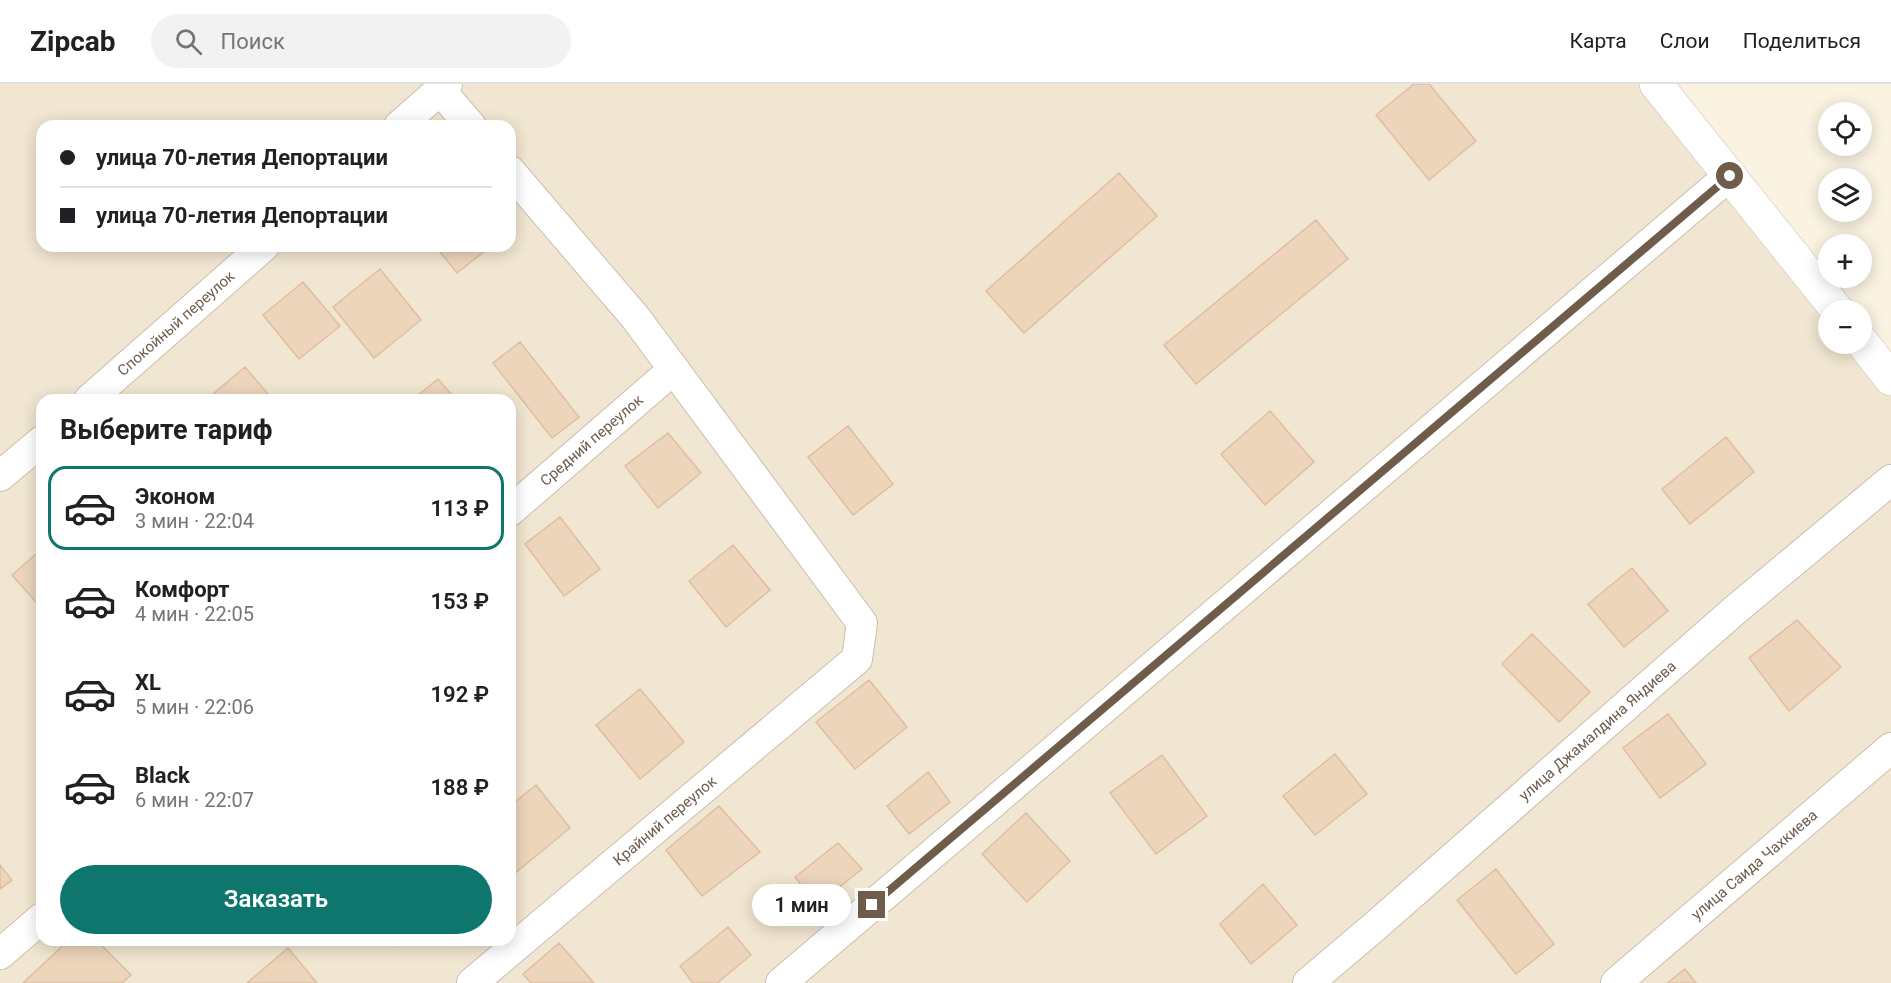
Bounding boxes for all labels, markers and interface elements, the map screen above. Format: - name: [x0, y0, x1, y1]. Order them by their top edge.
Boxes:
- search box: [151, 14, 571, 68]
- text: Zipcab: [30, 25, 115, 58]
- icon: search: [172, 25, 205, 58]
- text: Поиск: [220, 29, 285, 54]
- text: Карта: [1570, 29, 1627, 53]
- text: Слои: [1660, 29, 1710, 53]
- text: Поделиться: [1743, 29, 1861, 53]
- map controls: [1818, 102, 1872, 354]
- button: locate: [1818, 102, 1872, 156]
- text: улица 70-летия Депортации: [96, 145, 388, 170]
- route start: [1716, 162, 1743, 189]
- button: layers: [1818, 168, 1872, 222]
- text: улица 70-летия Депортации: [96, 203, 388, 228]
- button: +: [1818, 234, 1872, 288]
- street label: Спокойный переулок: [114, 267, 238, 380]
- button: −: [1818, 300, 1872, 354]
- street label: Средний переулок: [537, 391, 647, 490]
- text: Выберите тариф: [60, 414, 272, 446]
- icon: car: [63, 481, 117, 535]
- text: Эконом: [135, 484, 215, 509]
- text: 113 ₽: [431, 496, 489, 521]
- text: 3 мин · 22:04: [135, 509, 254, 533]
- icon: car: [63, 574, 117, 628]
- text: Комфорт: [135, 577, 230, 602]
- text: 153 ₽: [431, 589, 489, 614]
- text: 4 мин · 22:05: [135, 602, 254, 626]
- street label: улица Джамалдина Яндиева: [1515, 657, 1680, 804]
- icon: car: [63, 667, 117, 721]
- text: XL: [135, 670, 161, 695]
- text: 192 ₽: [431, 682, 489, 707]
- text: 5 мин · 22:06: [135, 695, 254, 719]
- icon: car: [63, 760, 117, 814]
- text: Black: [135, 763, 190, 788]
- street label: Крайний переулок: [609, 772, 720, 869]
- text: 188 ₽: [431, 775, 489, 800]
- text: 6 мин · 22:07: [135, 788, 254, 812]
- street label: улица Саида Чахкиева: [1688, 806, 1821, 924]
- button: Заказать: [60, 865, 492, 934]
- callout: 1 мин: [752, 884, 851, 926]
- route end: [858, 891, 885, 918]
- text: 1 мин: [774, 893, 829, 917]

